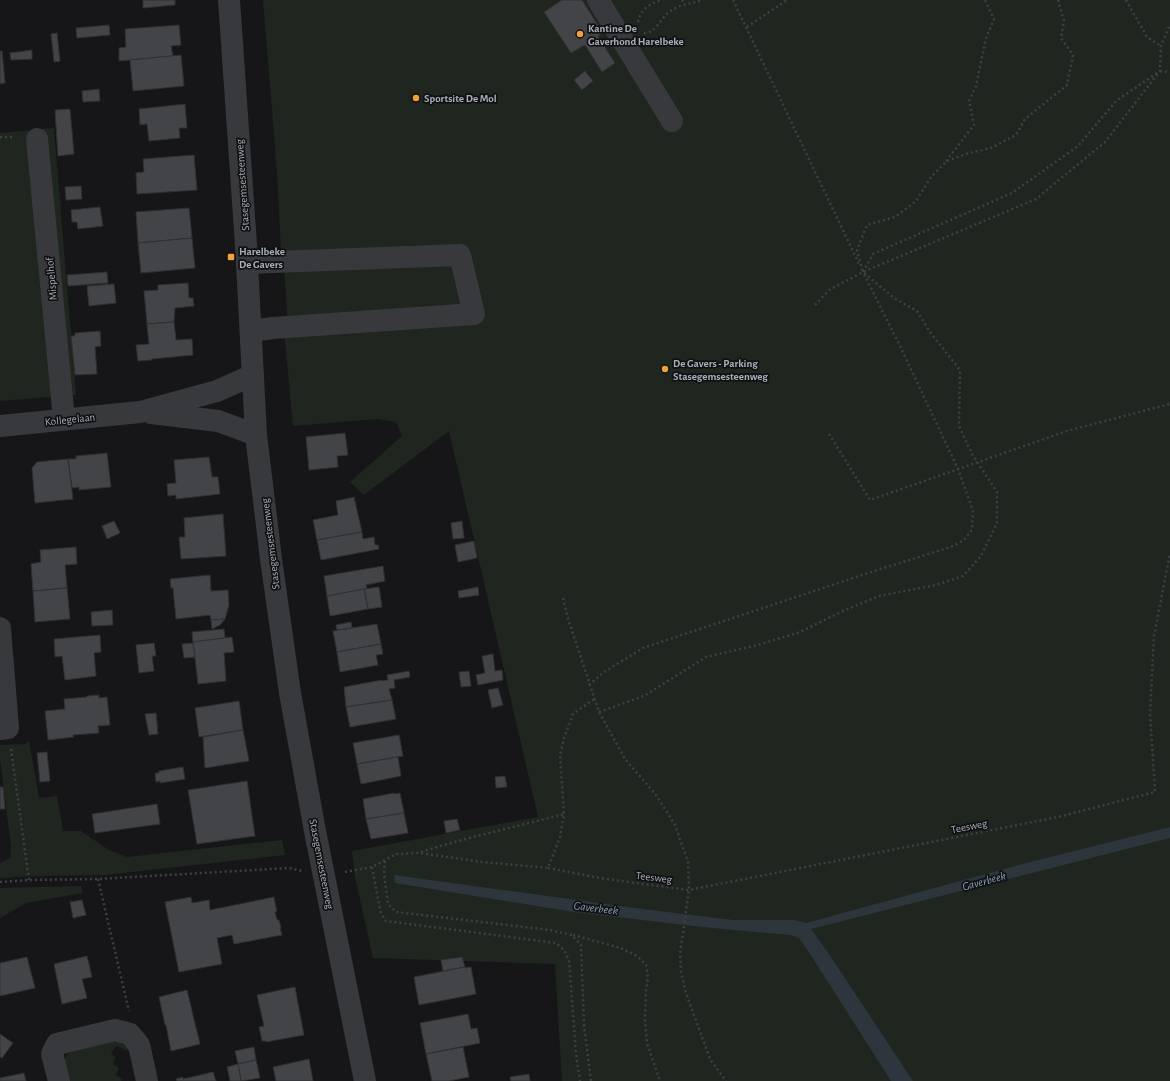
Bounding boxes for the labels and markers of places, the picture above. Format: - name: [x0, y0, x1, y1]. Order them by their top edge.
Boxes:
- place label: Kantine De Gaverhond Harelbeke: [588, 23, 684, 47]
- marker: Kantine De Gaverhond Harelbeke: [575, 29, 585, 39]
- marker: Sportsite De Mol: [411, 93, 421, 103]
- place label: Sportsite De Mol: [424, 93, 497, 104]
- place label: Harelbeke De Gavers: [239, 246, 285, 270]
- marker: Harelbeke De Gavers: [226, 252, 236, 262]
- place label: De Gavers - Parking Stasegemsesteenweg: [673, 358, 768, 382]
- marker: De Gavers - Parking Stasegemsesteenweg: [660, 364, 670, 374]

